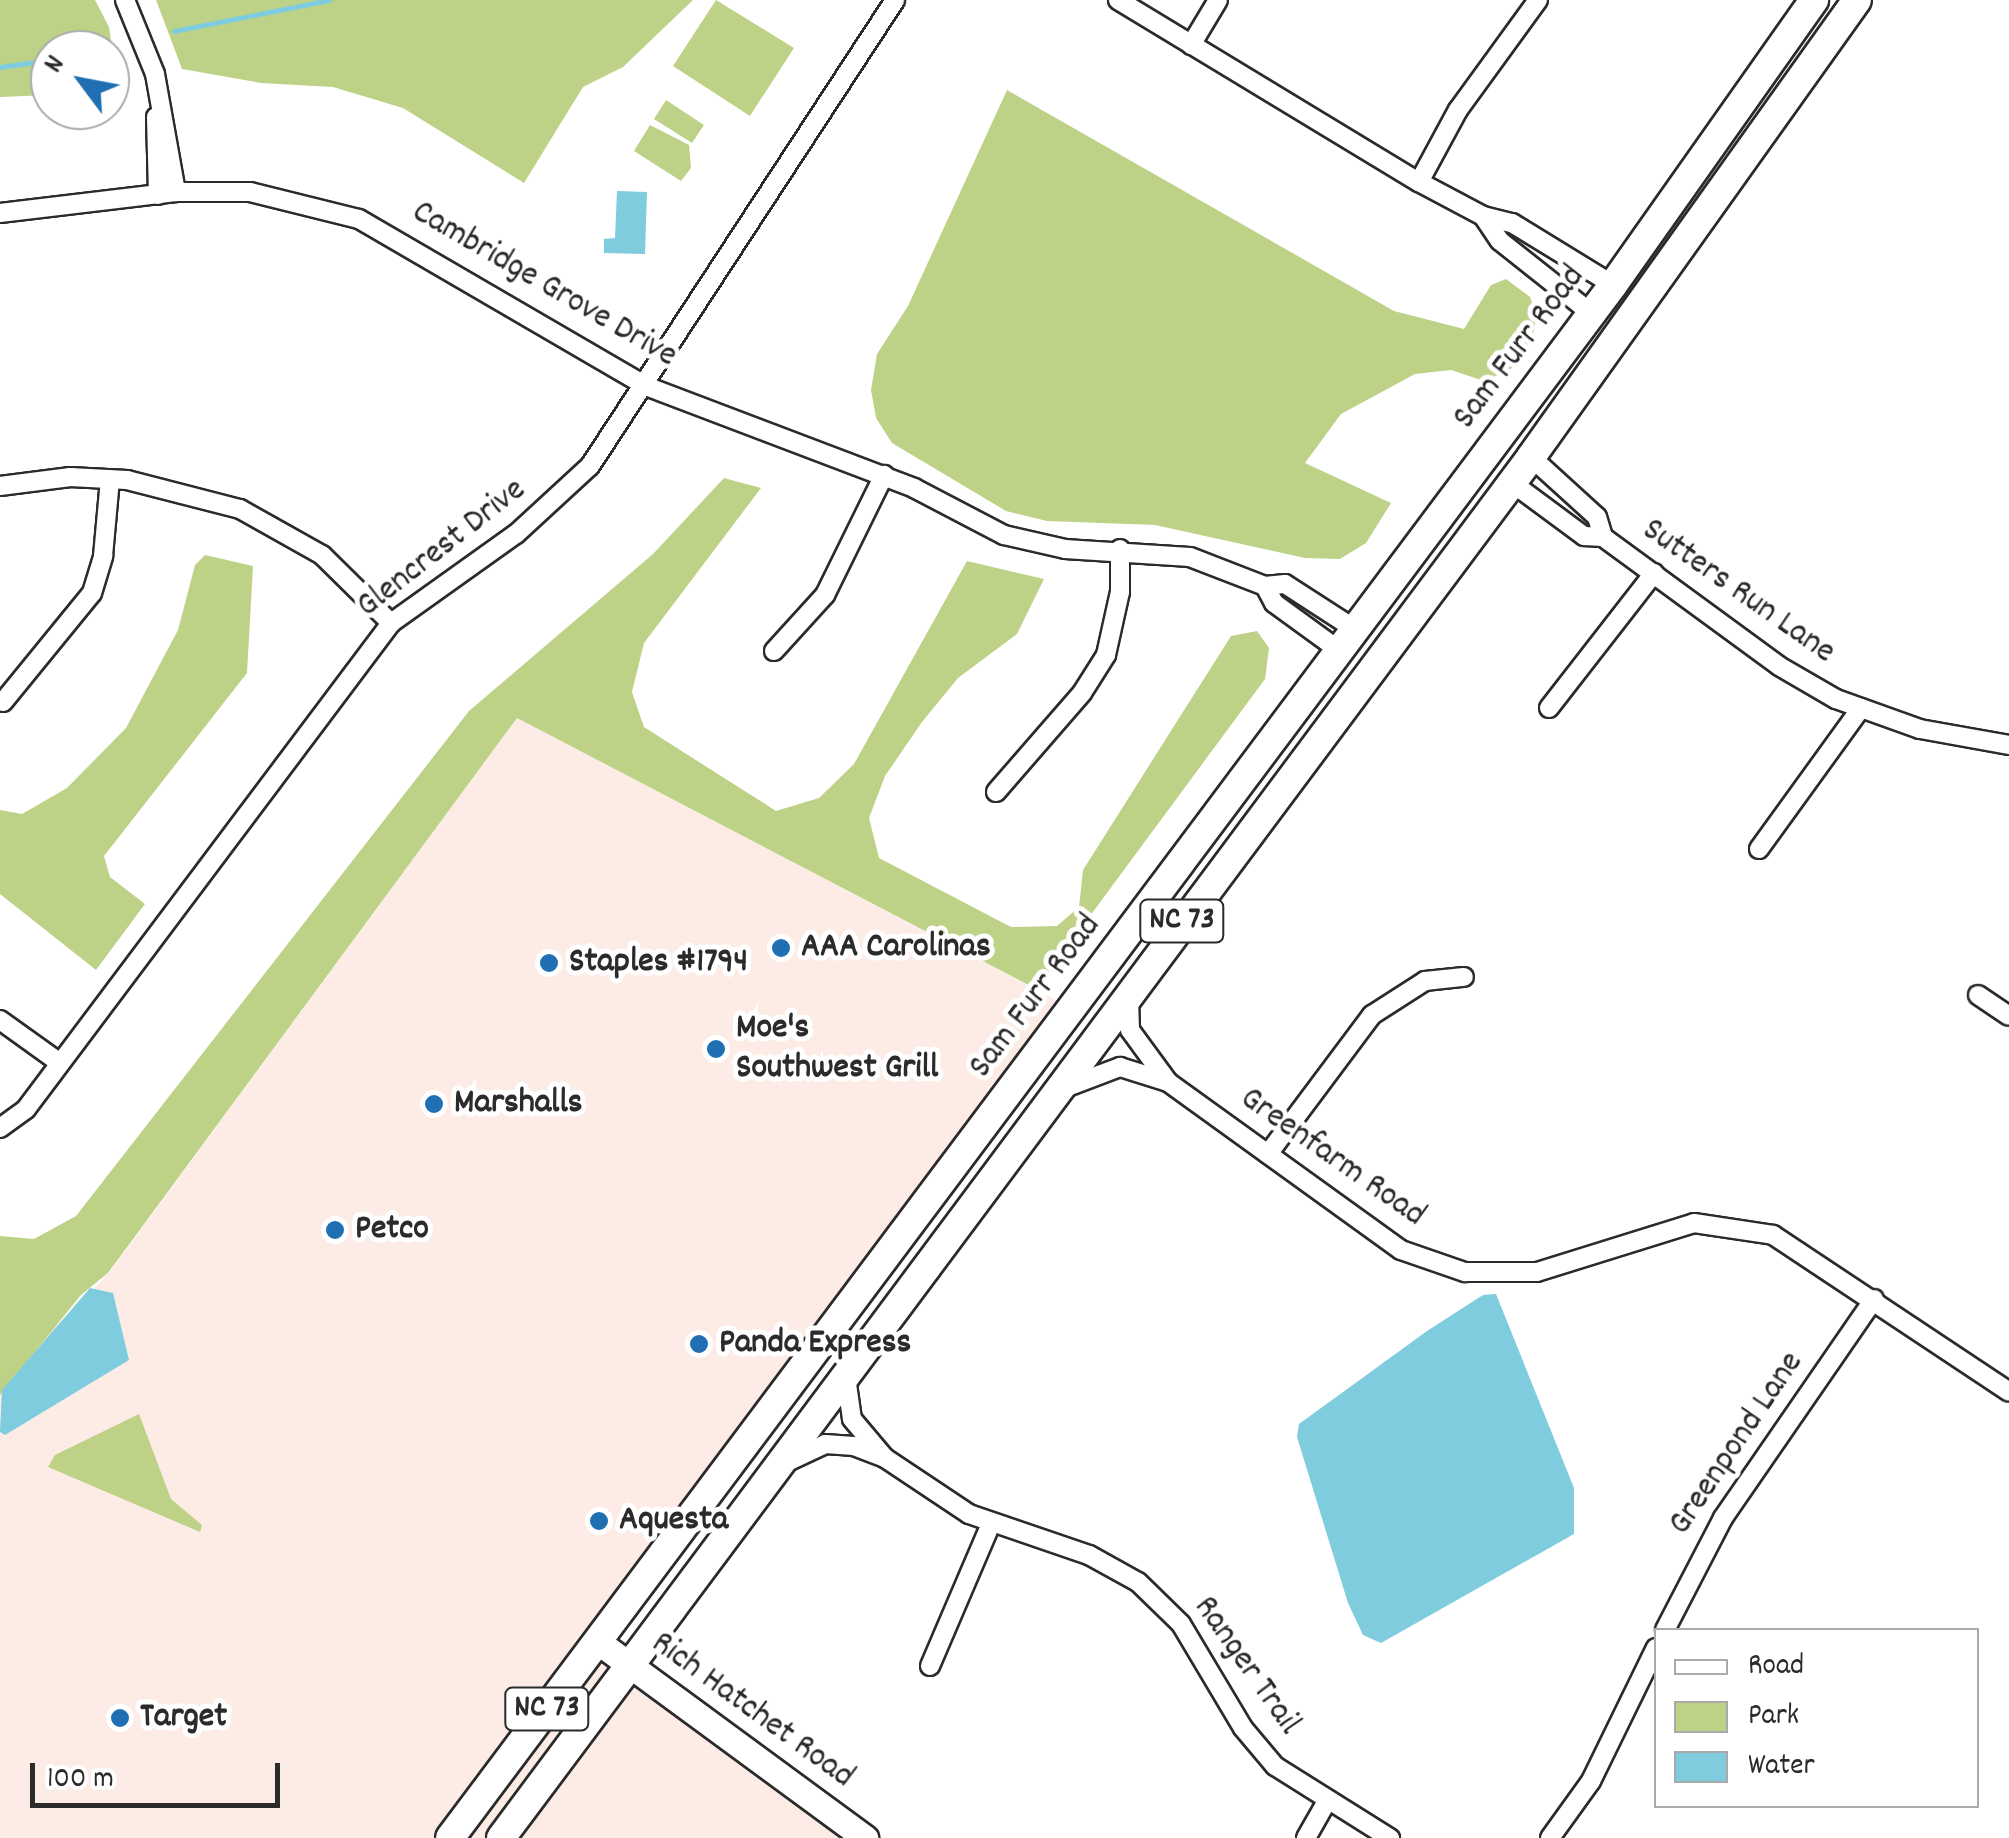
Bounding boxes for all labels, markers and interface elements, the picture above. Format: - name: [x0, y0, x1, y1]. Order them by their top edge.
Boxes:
- north arrow: [30, 30, 130, 130]
- text: N: [36, 49, 77, 82]
- street label: Cambridge Grove Drive: [404, 192, 684, 378]
- street label: Sam Furr Road: [1445, 258, 1595, 438]
- street label: Glencrest Drive: [349, 470, 535, 628]
- street label: Sutters Run Lane: [1633, 510, 1843, 674]
- road number: NC 73: [1137, 894, 1227, 948]
- street label: Sam Furr Road: [961, 907, 1111, 1087]
- place label: AAA Carolinas: [801, 927, 991, 969]
- marker: AAA Carolinas: [770, 937, 792, 959]
- place label: Staples #1794: [569, 942, 748, 984]
- marker: Staples #1794: [538, 952, 560, 974]
- place label: Moe's Southwest Grill: [736, 1008, 938, 1090]
- marker: Moe's Southwest Grill: [705, 1038, 727, 1060]
- street label: Greenfarm Road: [1231, 1079, 1433, 1237]
- place label: Marshalls: [454, 1083, 582, 1125]
- marker: Marshalls: [423, 1093, 445, 1115]
- place label: Petco: [355, 1209, 429, 1251]
- marker: Petco: [324, 1219, 346, 1241]
- place label: Panda Express: [719, 1323, 911, 1365]
- marker: Panda Express: [688, 1333, 710, 1355]
- street label: Greenpond Lane: [1660, 1344, 1814, 1544]
- place label: Aquesta: [619, 1500, 728, 1542]
- marker: Aquesta: [588, 1510, 610, 1532]
- street label: Ranger Trail: [1183, 1589, 1309, 1743]
- street label: Rich Hatchet Road: [642, 1623, 862, 1799]
- legend: [1654, 1628, 1979, 1808]
- text: Road: [1748, 1646, 1804, 1689]
- road number: NC 73: [502, 1682, 592, 1736]
- text: Park: [1748, 1696, 1799, 1739]
- place label: Target: [140, 1697, 227, 1739]
- marker: Target: [109, 1707, 131, 1729]
- scale bar: [35, 1743, 285, 1805]
- text: Water: [1748, 1746, 1815, 1789]
- text: 100 m: [47, 1759, 114, 1802]

